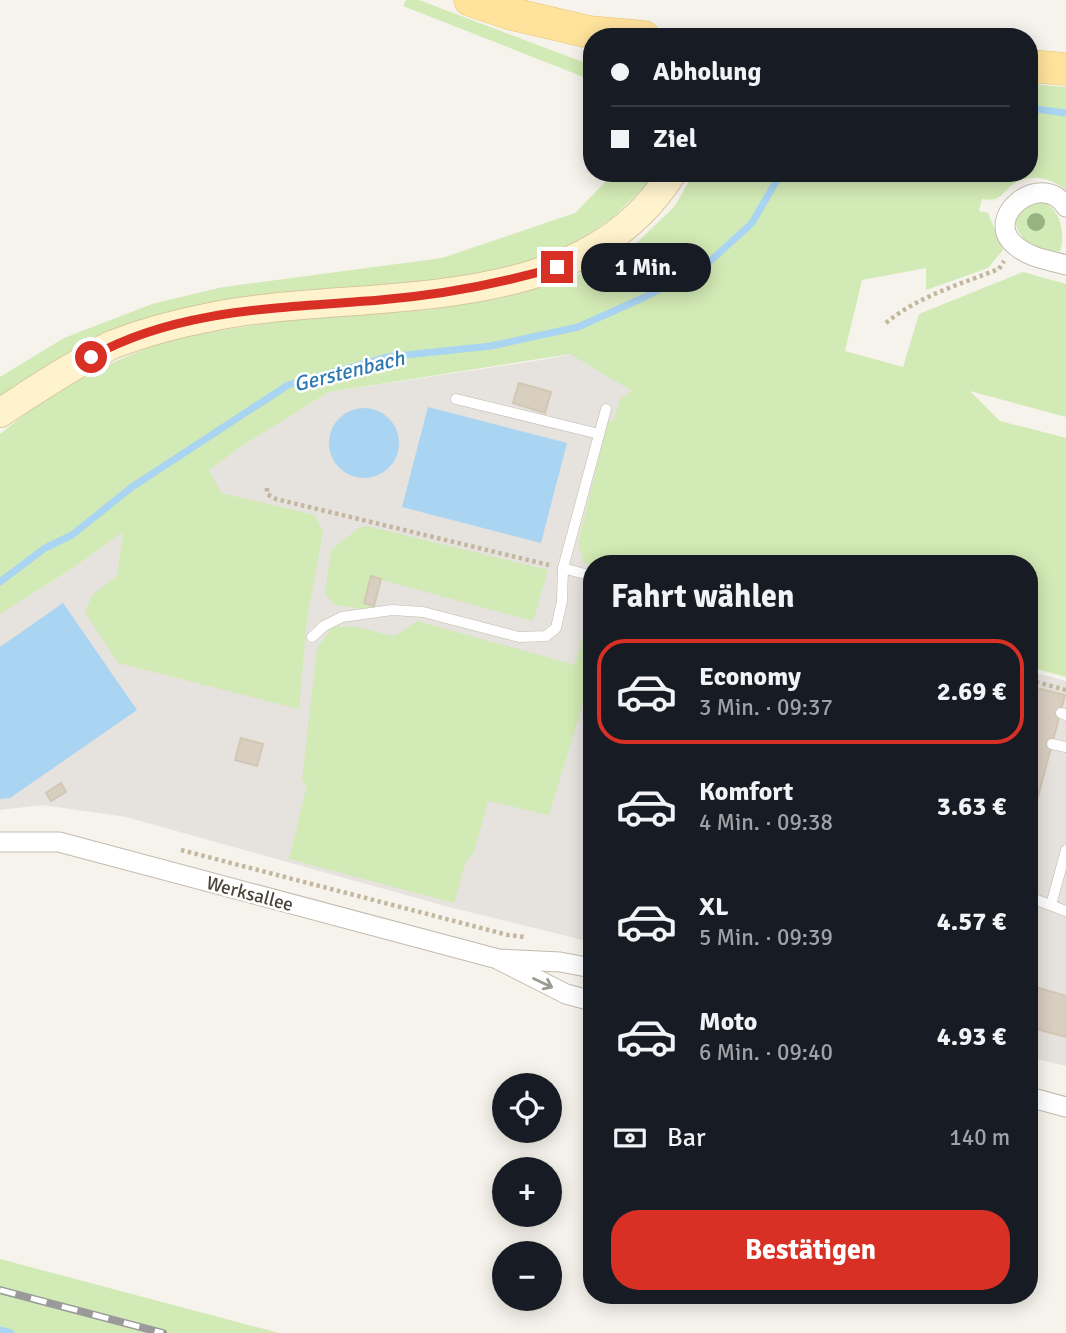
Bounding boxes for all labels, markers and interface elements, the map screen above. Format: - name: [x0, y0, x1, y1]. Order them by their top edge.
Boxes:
- text: Abholung: [653, 56, 761, 88]
- text: Ziel: [653, 123, 697, 155]
- callout: 1 Min.: [582, 243, 711, 292]
- route end: [541, 251, 573, 283]
- text: 1 Min.: [615, 253, 677, 282]
- route start: [75, 341, 107, 373]
- water label: Gerstenbach: [291, 345, 408, 397]
- text: Fahrt wählen: [611, 577, 795, 616]
- icon: car: [615, 660, 678, 723]
- text: Economy: [699, 661, 801, 693]
- text: 2.69 €: [937, 676, 1006, 708]
- text: 3 Min. · 09:37: [699, 693, 833, 722]
- icon: car: [615, 775, 678, 838]
- text: Komfort: [699, 776, 793, 808]
- text: 3.63 €: [937, 791, 1006, 823]
- text: 4 Min. · 09:38: [699, 808, 833, 837]
- street label: Werksallee: [204, 871, 296, 917]
- icon: car: [615, 890, 678, 953]
- text: XL: [699, 891, 729, 923]
- text: 4.57 €: [937, 906, 1006, 938]
- text: 5 Min. · 09:39: [699, 923, 833, 952]
- one-way arrow: [532, 977, 553, 990]
- icon: car: [615, 1005, 678, 1068]
- text: Moto: [699, 1006, 757, 1038]
- text: 4.93 €: [937, 1021, 1006, 1053]
- text: 6 Min. · 09:40: [699, 1038, 833, 1067]
- map controls: [492, 1073, 562, 1311]
- button: locate: [492, 1073, 562, 1143]
- icon: cash: [611, 1119, 649, 1157]
- text: Bar: [667, 1122, 705, 1154]
- text: 140 m: [949, 1123, 1010, 1152]
- button: +: [492, 1157, 562, 1227]
- button: Bestätigen: [611, 1210, 1010, 1290]
- button: −: [492, 1241, 562, 1311]

